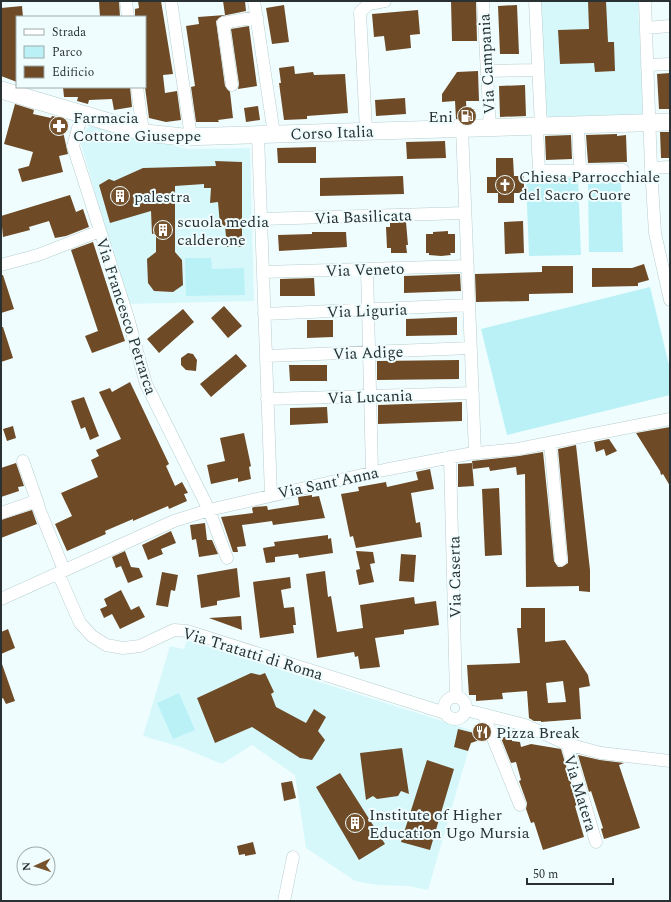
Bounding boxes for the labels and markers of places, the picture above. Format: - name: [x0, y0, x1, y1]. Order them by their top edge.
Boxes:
- place label: Eni: [428, 105, 453, 129]
- fuel station icon: Eni: [456, 105, 478, 127]
- place label: Farmacia Cottone Giuseppe: [73, 106, 201, 148]
- pharmacy icon: Farmacia Cottone Giuseppe: [48, 115, 70, 137]
- place label: Chiesa Parrocchiale del Sacro Cuore: [519, 165, 660, 207]
- church icon: Chiesa Parrocchiale del Sacro Cuore: [494, 174, 516, 196]
- building icon: palestra: [109, 185, 131, 207]
- place label: palestra: [134, 185, 190, 209]
- place label: scuola media calderone: [177, 210, 269, 252]
- building icon: scuola media calderone: [152, 219, 174, 241]
- restaurant icon: Pizza Break: [471, 721, 493, 743]
- place label: Pizza Break: [496, 721, 580, 745]
- place label: Institute of Higher Education Ugo Mursia: [369, 803, 530, 845]
- building icon: Institute of Higher Education Ugo Mursia: [344, 812, 366, 834]

